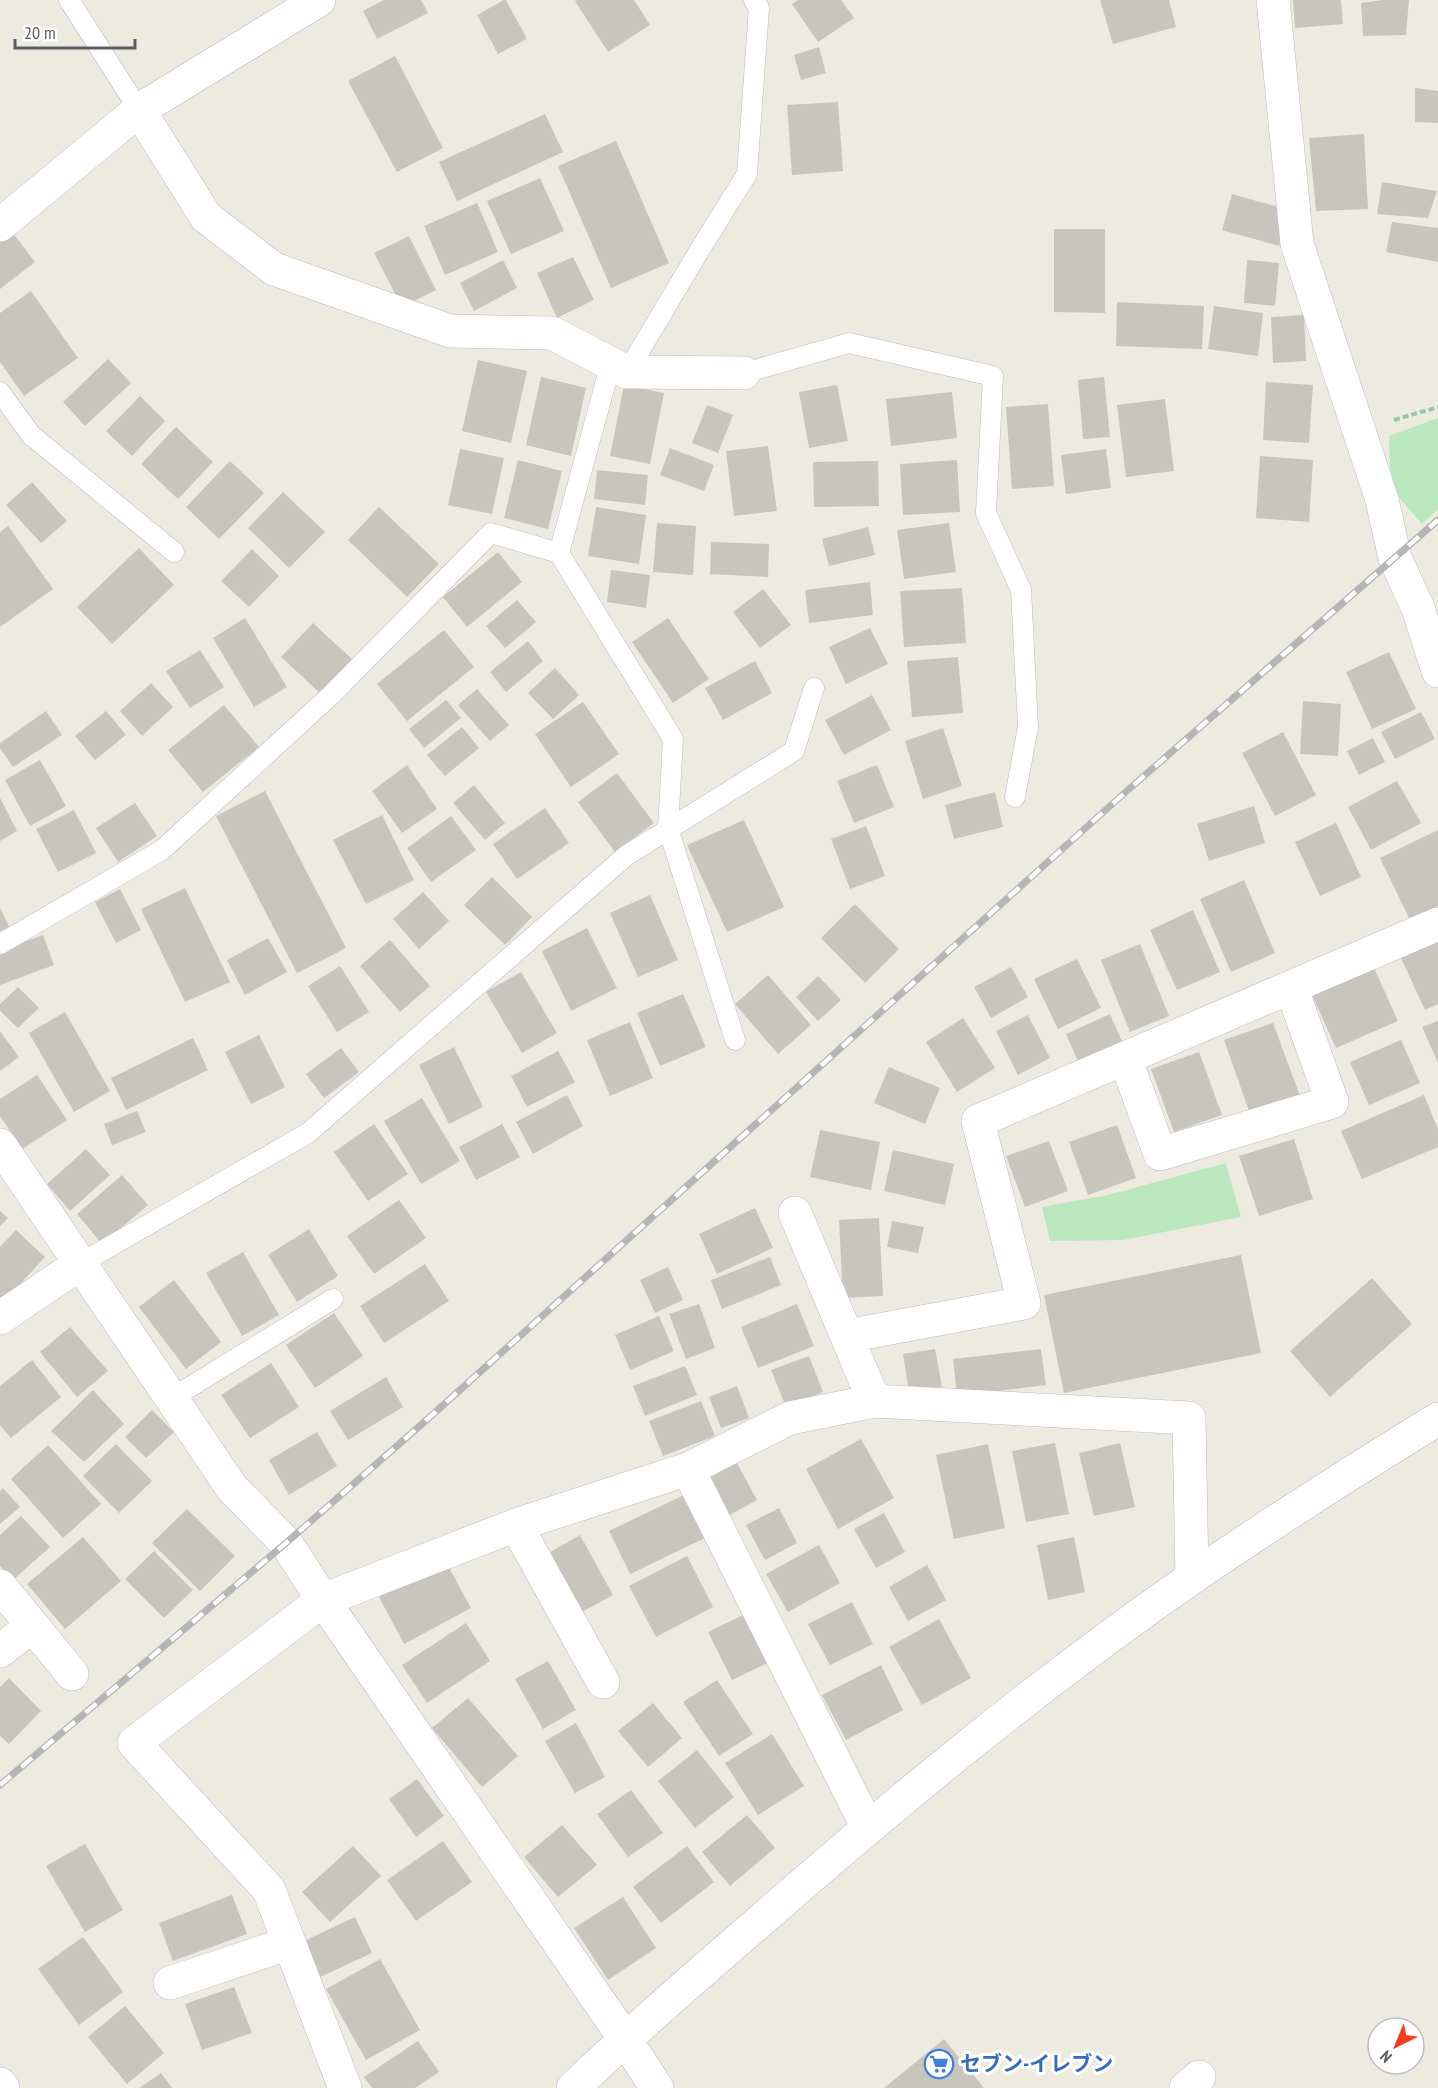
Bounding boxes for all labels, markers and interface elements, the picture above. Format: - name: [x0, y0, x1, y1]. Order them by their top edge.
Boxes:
- scale bar: [15, 12, 135, 50]
- text: 20 m: [24, 21, 56, 44]
- north arrow: [1366, 2016, 1426, 2076]
- text: N: [1376, 2047, 1396, 2067]
- supermarket icon: セブン-イレブン: [923, 2048, 955, 2080]
- place label: セブン-イレブン: [960, 2050, 1113, 2077]

